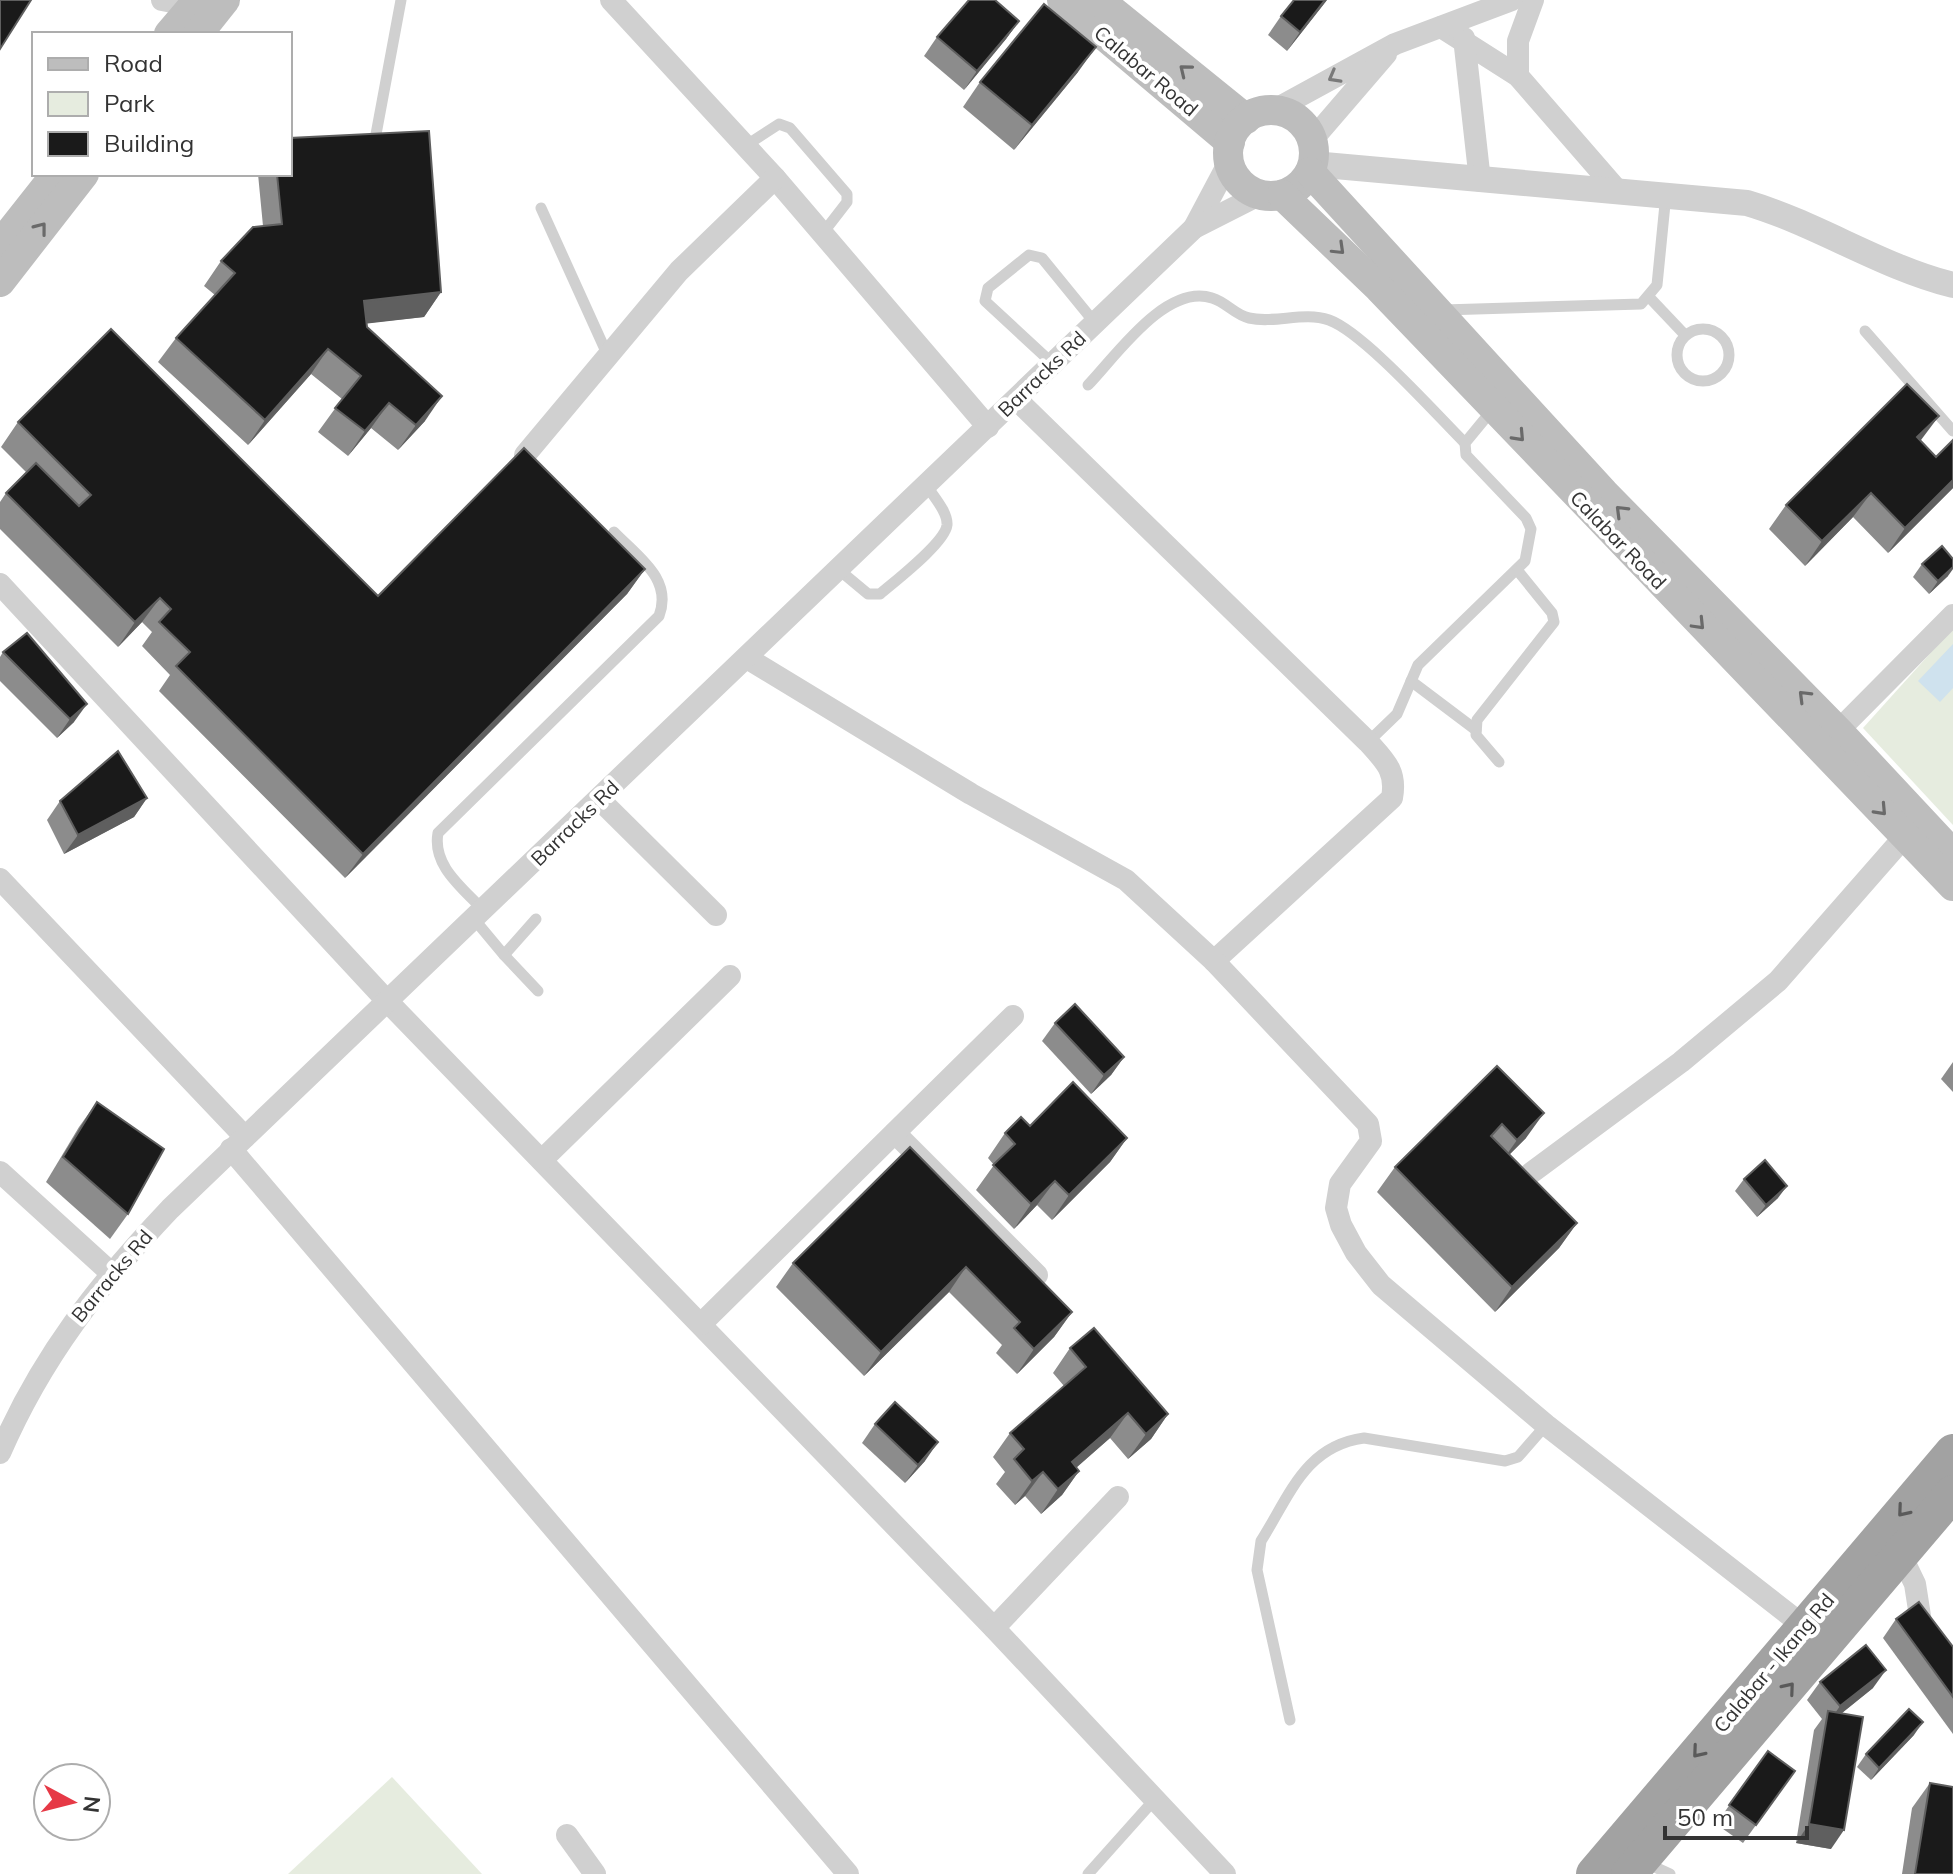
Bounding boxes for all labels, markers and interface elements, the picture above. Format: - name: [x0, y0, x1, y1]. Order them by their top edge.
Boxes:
- street label: Calabar Road: [1089, 20, 1203, 121]
- legend: [32, 32, 292, 176]
- text: Road: [104, 48, 163, 78]
- one-way arrow: [1179, 65, 1194, 79]
- one-way arrow: [1329, 67, 1343, 83]
- text: Park: [104, 88, 155, 118]
- text: Building: [104, 128, 194, 158]
- one-way arrow: [32, 222, 46, 237]
- one-way arrow: [1330, 240, 1344, 254]
- street label: Barracks Rd: [992, 325, 1091, 422]
- one-way arrow: [1510, 427, 1525, 441]
- street label: Calabar Road: [1565, 485, 1672, 594]
- one-way arrow: [1616, 506, 1630, 520]
- one-way arrow: [1690, 615, 1705, 629]
- one-way arrow: [1798, 691, 1813, 705]
- street label: Barracks Rd: [525, 774, 624, 871]
- one-way arrow: [1871, 801, 1886, 815]
- street label: Barracks Rd: [66, 1224, 157, 1327]
- one-way arrow: [1898, 1502, 1913, 1517]
- street label: Calabar - Ikang Rd: [1708, 1588, 1839, 1738]
- one-way arrow: [1779, 1682, 1794, 1697]
- one-way arrow: [1693, 1743, 1708, 1758]
- north arrow: [32, 1762, 112, 1842]
- scale bar: [1665, 1790, 1807, 1840]
- text: N: [77, 1794, 107, 1814]
- text: 50 m: [1677, 1802, 1733, 1832]

